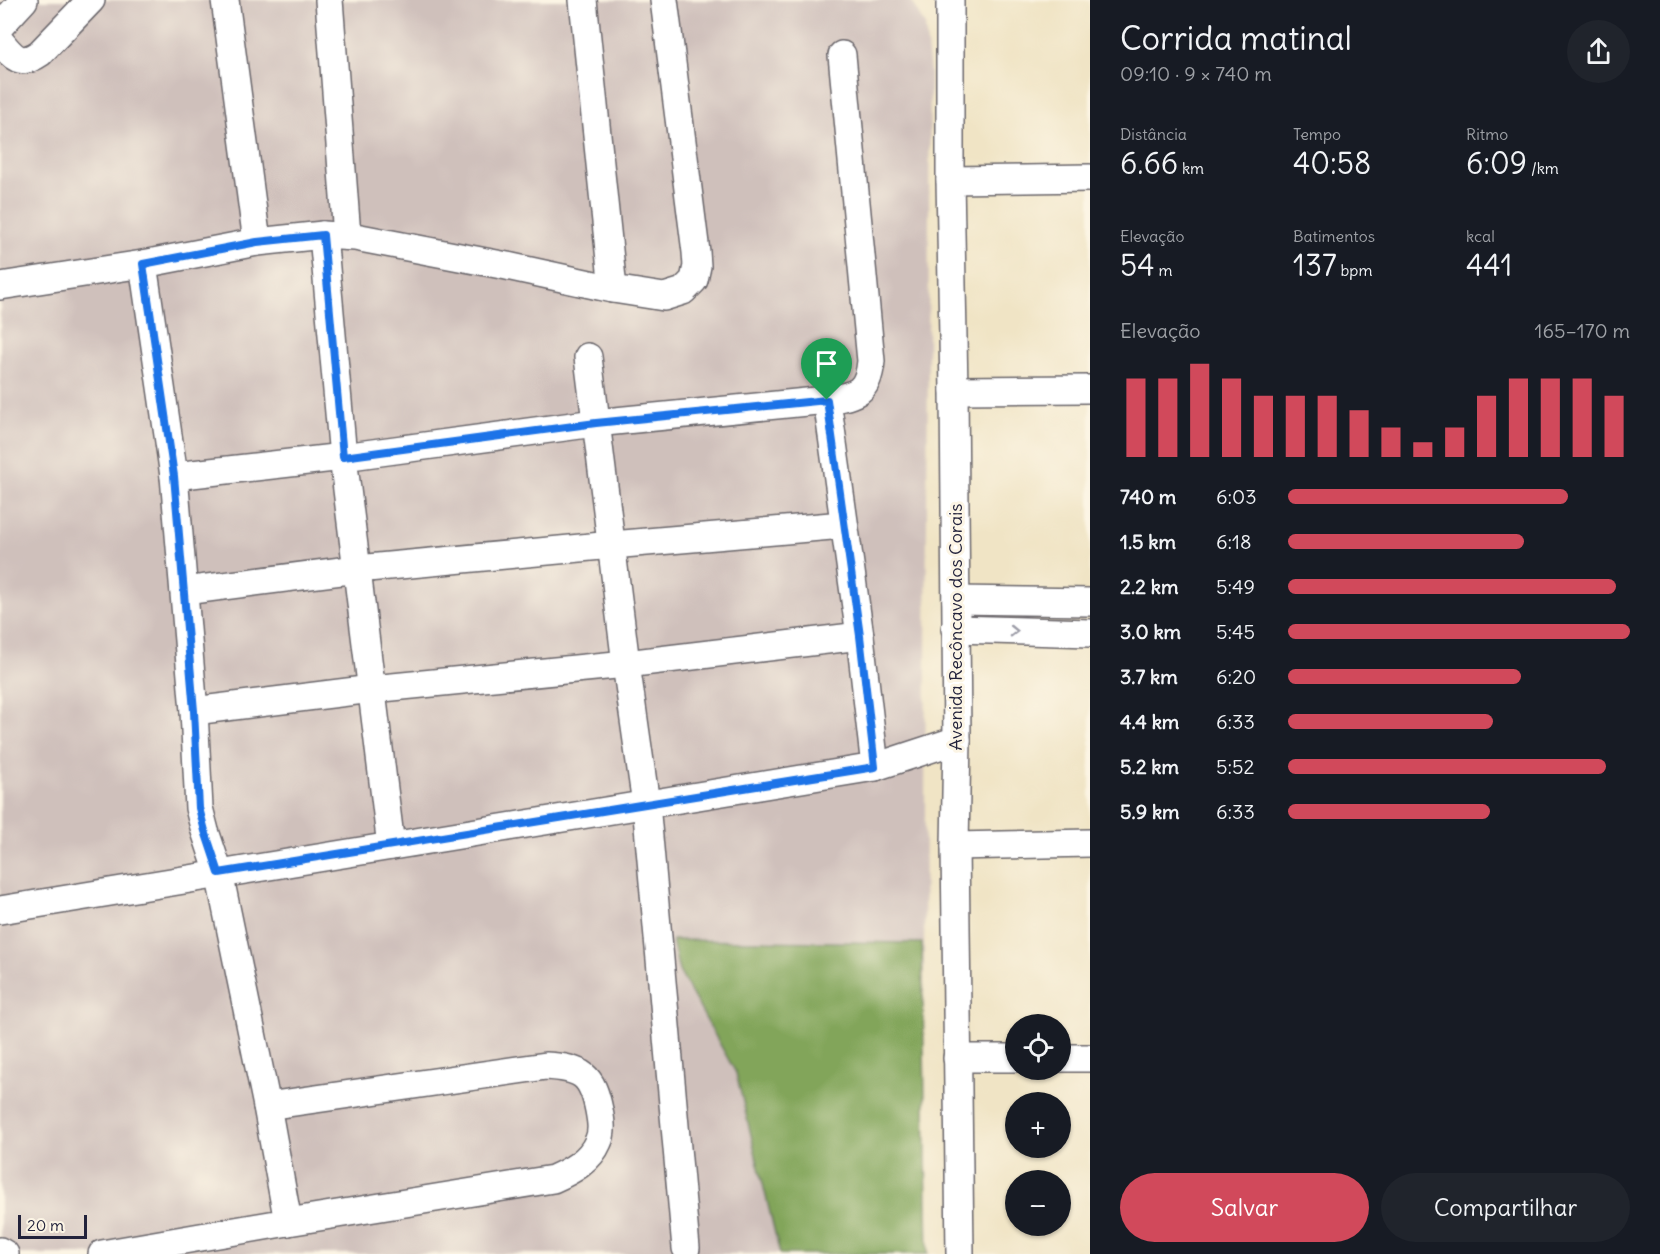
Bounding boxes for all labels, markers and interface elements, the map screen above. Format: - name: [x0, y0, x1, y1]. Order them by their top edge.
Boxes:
- text: Corrida matinal: [1120, 17, 1352, 59]
- button: share: [1567, 20, 1630, 83]
- text: 09:10 · 9 × 740 m: [1120, 61, 1272, 86]
- text: Distância: [1120, 124, 1187, 144]
- text: Tempo: [1293, 124, 1341, 144]
- text: Ritmo: [1466, 124, 1508, 144]
- text: 6.66: [1120, 144, 1178, 182]
- text: 40:58: [1293, 144, 1371, 182]
- text: 6:09: [1466, 144, 1527, 182]
- text: km: [1178, 158, 1204, 178]
- text: /km: [1527, 158, 1559, 178]
- text: Elevação: [1120, 226, 1184, 246]
- text: Batimentos: [1293, 226, 1375, 246]
- text: kcal: [1466, 226, 1495, 246]
- text: 54: [1120, 246, 1155, 284]
- text: 137: [1293, 246, 1337, 284]
- text: 441: [1466, 246, 1512, 284]
- text: m: [1155, 260, 1172, 280]
- text: bpm: [1337, 260, 1372, 280]
- text: Elevação: [1120, 318, 1201, 343]
- text: 165–170 m: [1534, 318, 1630, 343]
- pin: [801, 338, 852, 400]
- icon: arrive: [810, 347, 843, 380]
- text: 740 m: [1120, 484, 1176, 509]
- text: 6:03: [1216, 484, 1257, 509]
- street label: Avenida Recôncavo dos Corais: [944, 504, 967, 750]
- text: 1.5 km: [1120, 529, 1176, 554]
- text: 6:18: [1216, 529, 1252, 554]
- text: 2.2 km: [1120, 574, 1179, 599]
- text: 5:49: [1216, 574, 1255, 599]
- text: 3.0 km: [1120, 619, 1181, 644]
- text: 5:45: [1216, 619, 1255, 644]
- one-way arrow: [1009, 624, 1018, 637]
- text: 3.7 km: [1120, 664, 1178, 689]
- text: 6:20: [1216, 664, 1256, 689]
- text: 4.4 km: [1120, 709, 1179, 734]
- text: 6:33: [1216, 709, 1255, 734]
- text: 5.2 km: [1120, 754, 1179, 779]
- text: 5:52: [1216, 754, 1254, 779]
- text: 5.9 km: [1120, 799, 1180, 824]
- text: 6:33: [1216, 799, 1255, 824]
- map controls: [1005, 1014, 1071, 1236]
- button: locate: [1005, 1014, 1071, 1080]
- button: +: [1005, 1092, 1071, 1158]
- button: −: [1005, 1170, 1071, 1236]
- button: Salvar: [1120, 1173, 1369, 1242]
- button: Compartilhar: [1381, 1173, 1630, 1242]
- scale bar: [18, 1212, 87, 1240]
- text: 20 m: [27, 1215, 64, 1235]

